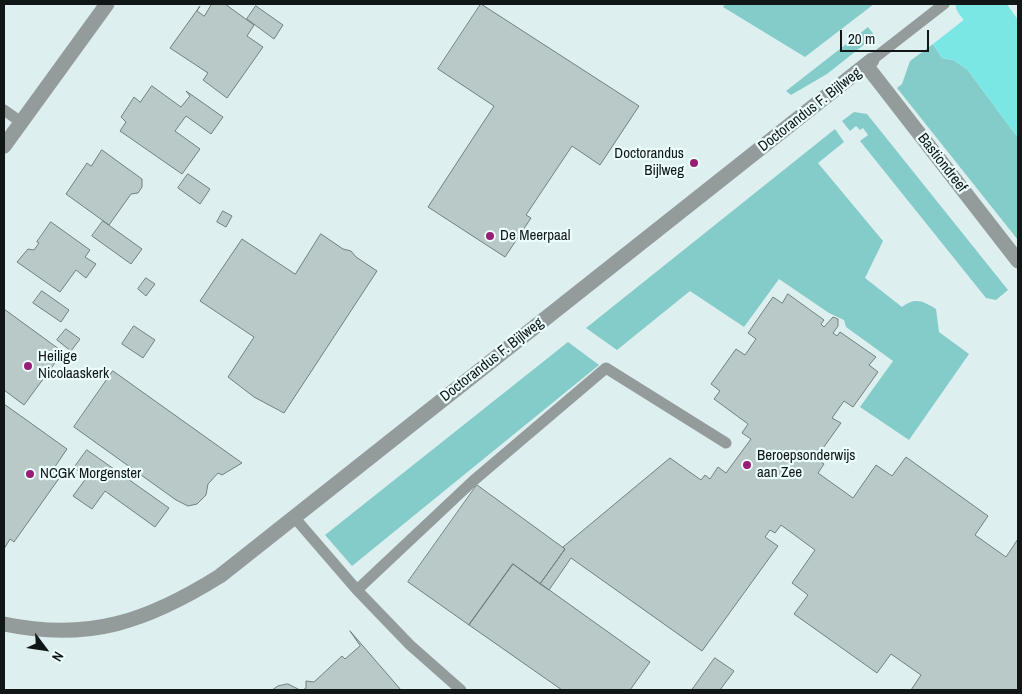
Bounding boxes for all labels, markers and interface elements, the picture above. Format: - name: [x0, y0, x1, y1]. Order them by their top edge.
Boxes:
- scale bar: [842, 20, 931, 52]
- text: 20 m: [848, 28, 875, 49]
- street label: Doctorandus F. Bijlweg: [755, 64, 865, 156]
- street label: Bastiondreef: [913, 130, 971, 196]
- place label: Doctorandus Bijlweg: [614, 145, 684, 180]
- marker: Doctorandus Bijlweg: [688, 157, 700, 169]
- place label: De Meerpaal: [500, 227, 570, 245]
- marker: De Meerpaal: [484, 230, 496, 242]
- street label: Doctorandus F. Bijlweg: [437, 314, 547, 406]
- place label: Heilige Nicolaaskerk: [38, 348, 109, 383]
- marker: Heilige Nicolaaskerk: [22, 360, 34, 372]
- place label: Beroepsonderwijs aan Zee: [757, 447, 855, 482]
- marker: Beroepsonderwijs aan Zee: [741, 459, 753, 471]
- place label: NCGK Morgenster: [40, 465, 141, 483]
- marker: NCGK Morgenster: [24, 468, 36, 480]
- north arrow: [20, 624, 70, 674]
- text: N: [48, 649, 68, 665]

